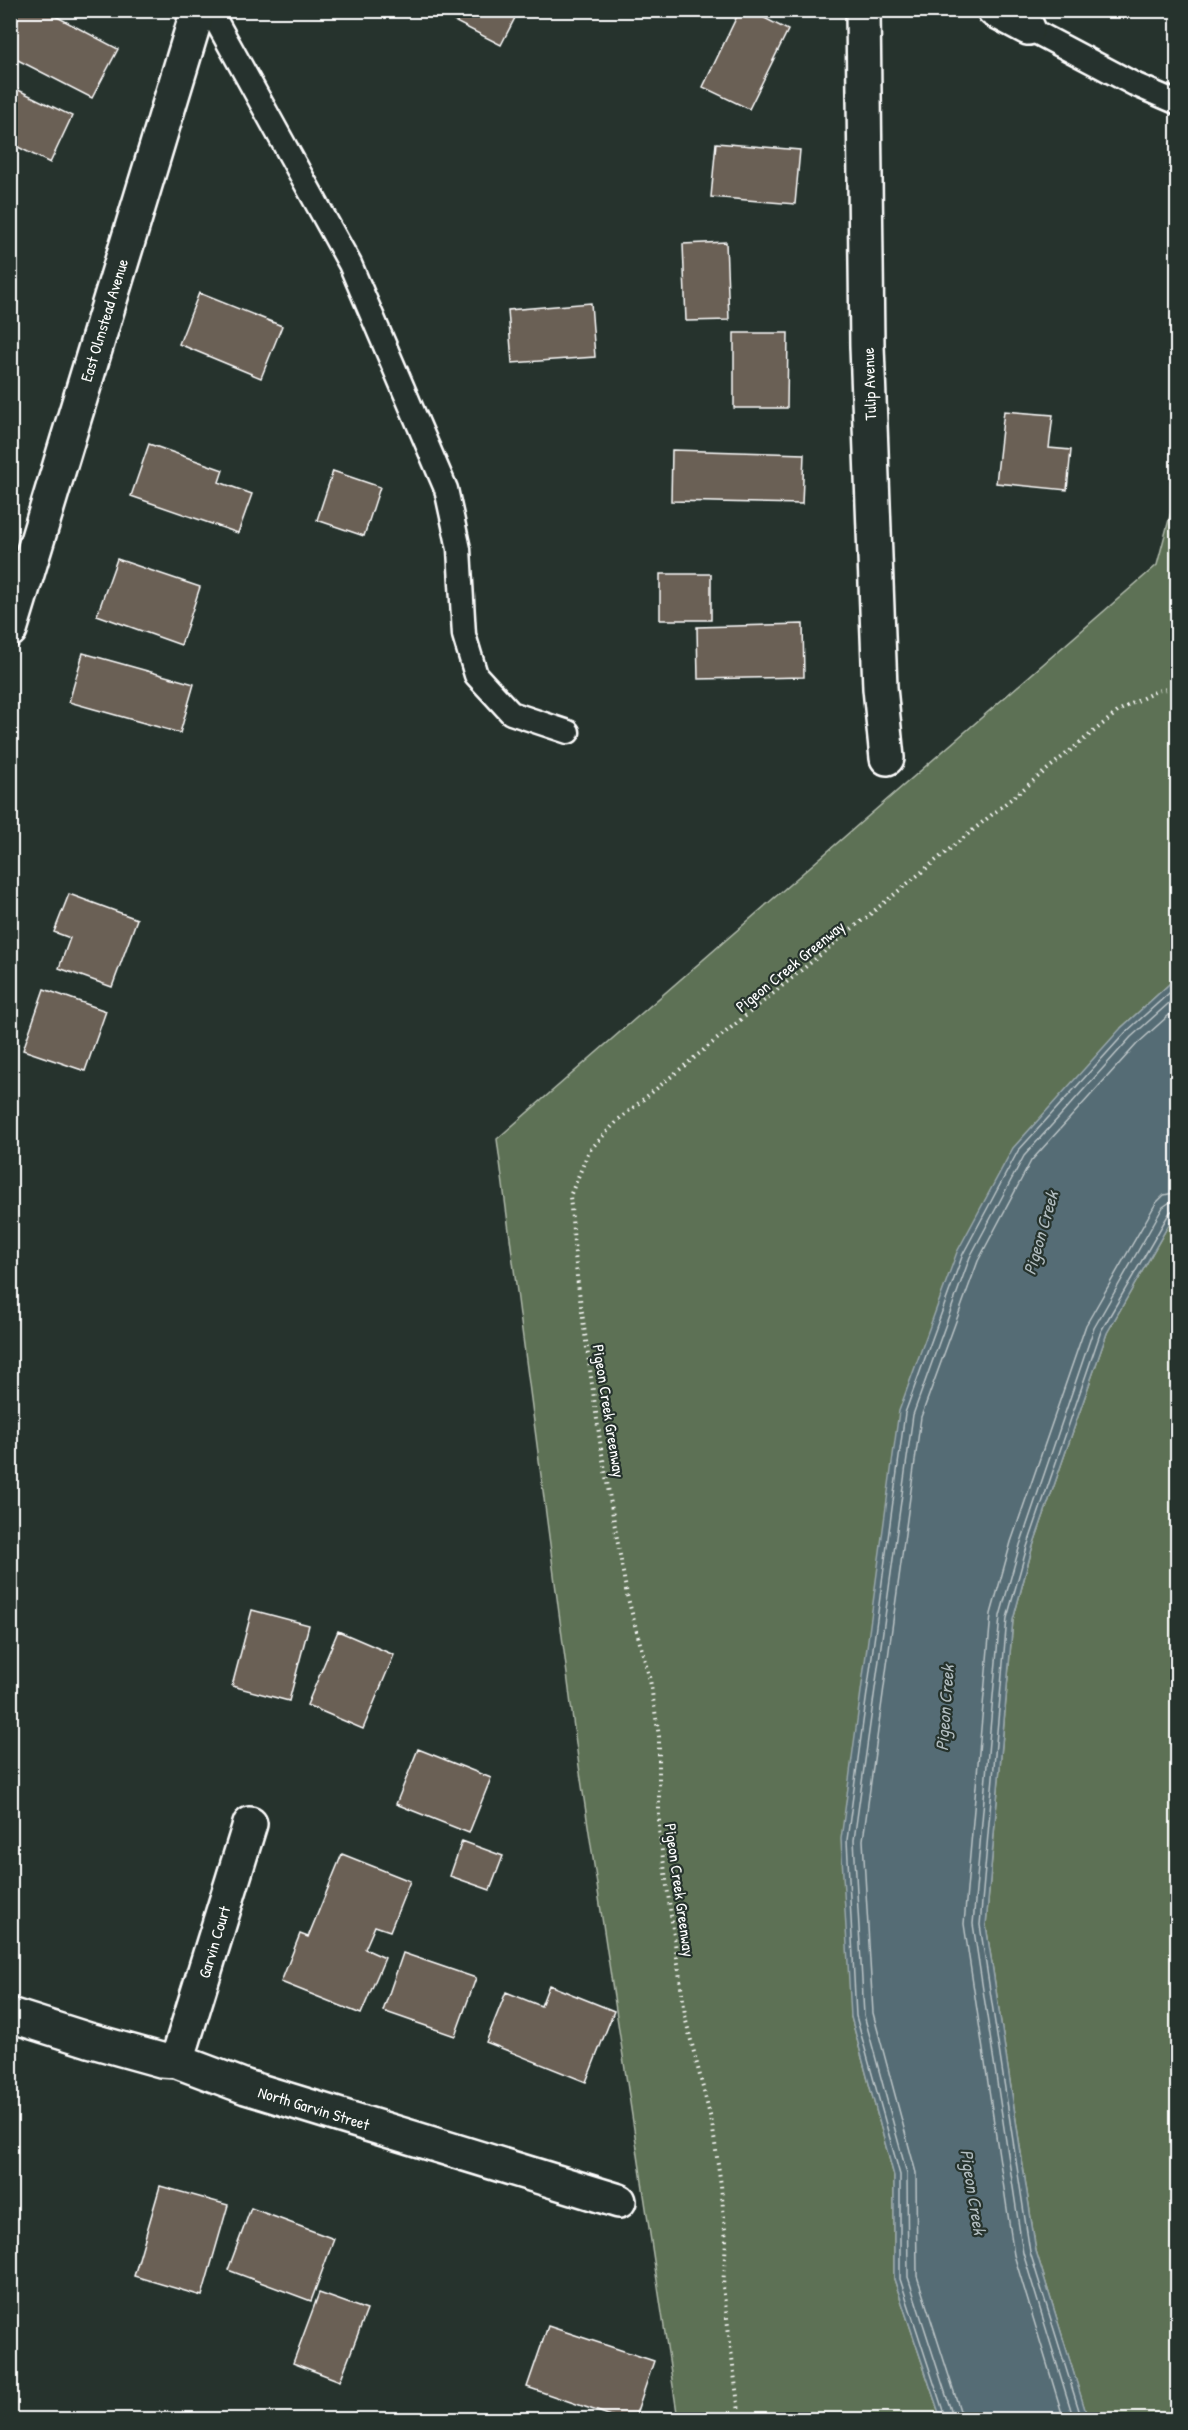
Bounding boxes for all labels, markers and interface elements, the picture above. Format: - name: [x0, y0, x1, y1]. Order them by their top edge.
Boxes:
- street label: East Olmstead Avenue: [75, 255, 133, 384]
- street label: Tulip Avenue: [857, 347, 881, 421]
- street label: Pigeon Creek Greenway: [731, 915, 849, 1017]
- water label: Pigeon Creek: [1017, 1187, 1065, 1278]
- street label: Pigeon Creek Greenway: [588, 1343, 630, 1479]
- water label: Pigeon Creek: [929, 1663, 960, 1752]
- street label: Pigeon Creek Greenway: [660, 1822, 700, 1958]
- street label: Garvin Court: [193, 1903, 236, 1981]
- street label: North Garvin Street: [256, 2081, 373, 2136]
- water label: Pigeon Creek: [954, 2147, 993, 2238]

